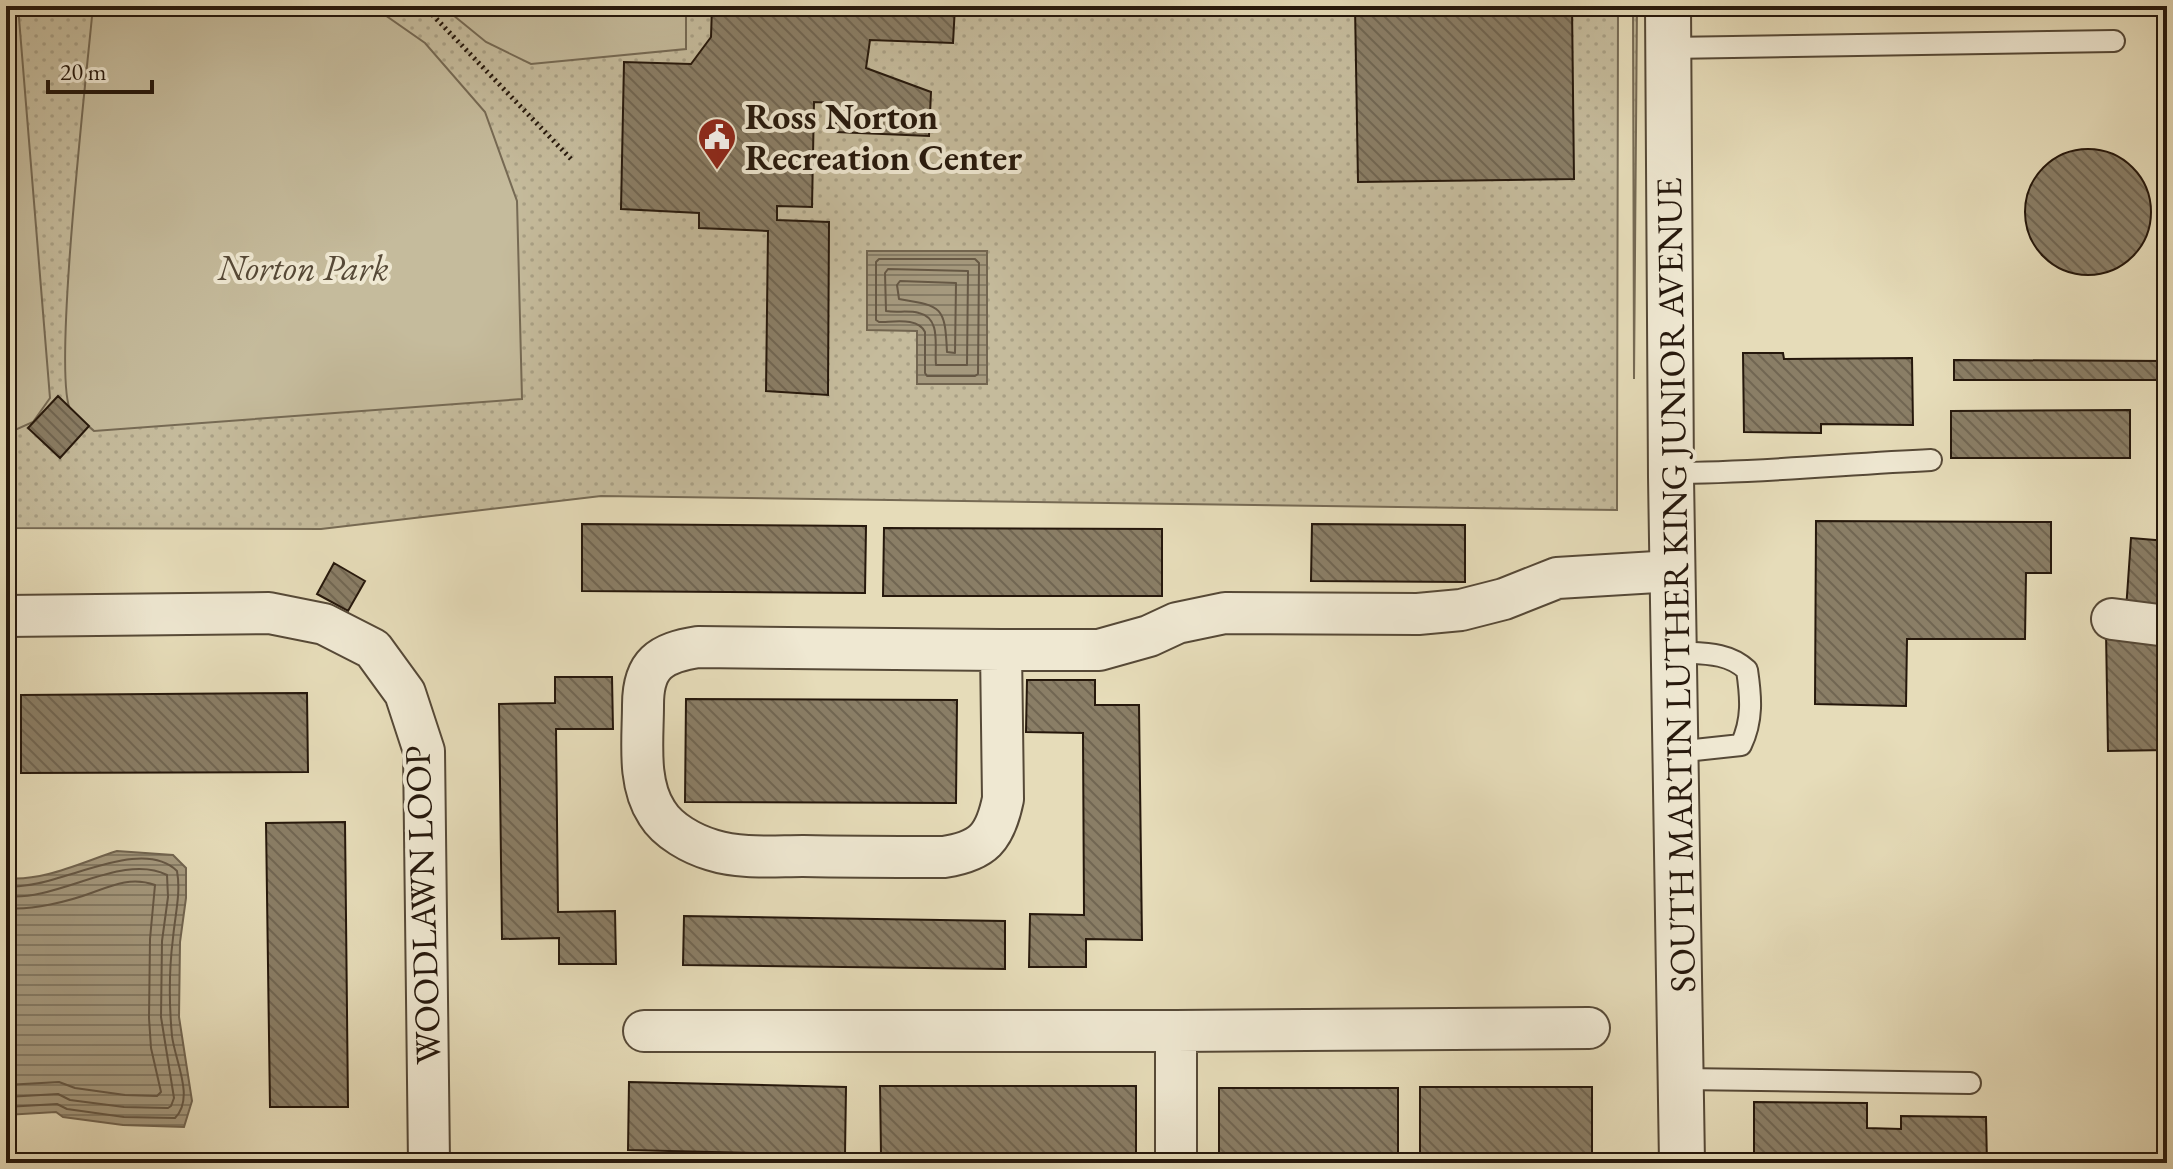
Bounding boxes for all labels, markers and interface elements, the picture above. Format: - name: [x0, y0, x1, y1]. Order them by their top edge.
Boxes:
- scale bar: [48, 44, 152, 94]
- text: 20 m: [60, 56, 107, 87]
- place label: Ross Norton Recreation Center: [745, 93, 1022, 181]
- public building icon: Ross Norton Recreation Center: [696, 116, 738, 171]
- street label: SOUTH MARTIN LUTHER KING JUNIOR AVENUE: [1645, 177, 1706, 993]
- park label: Norton Park: [216, 244, 389, 291]
- street label: WOODLAWN LOOP: [393, 745, 452, 1065]

